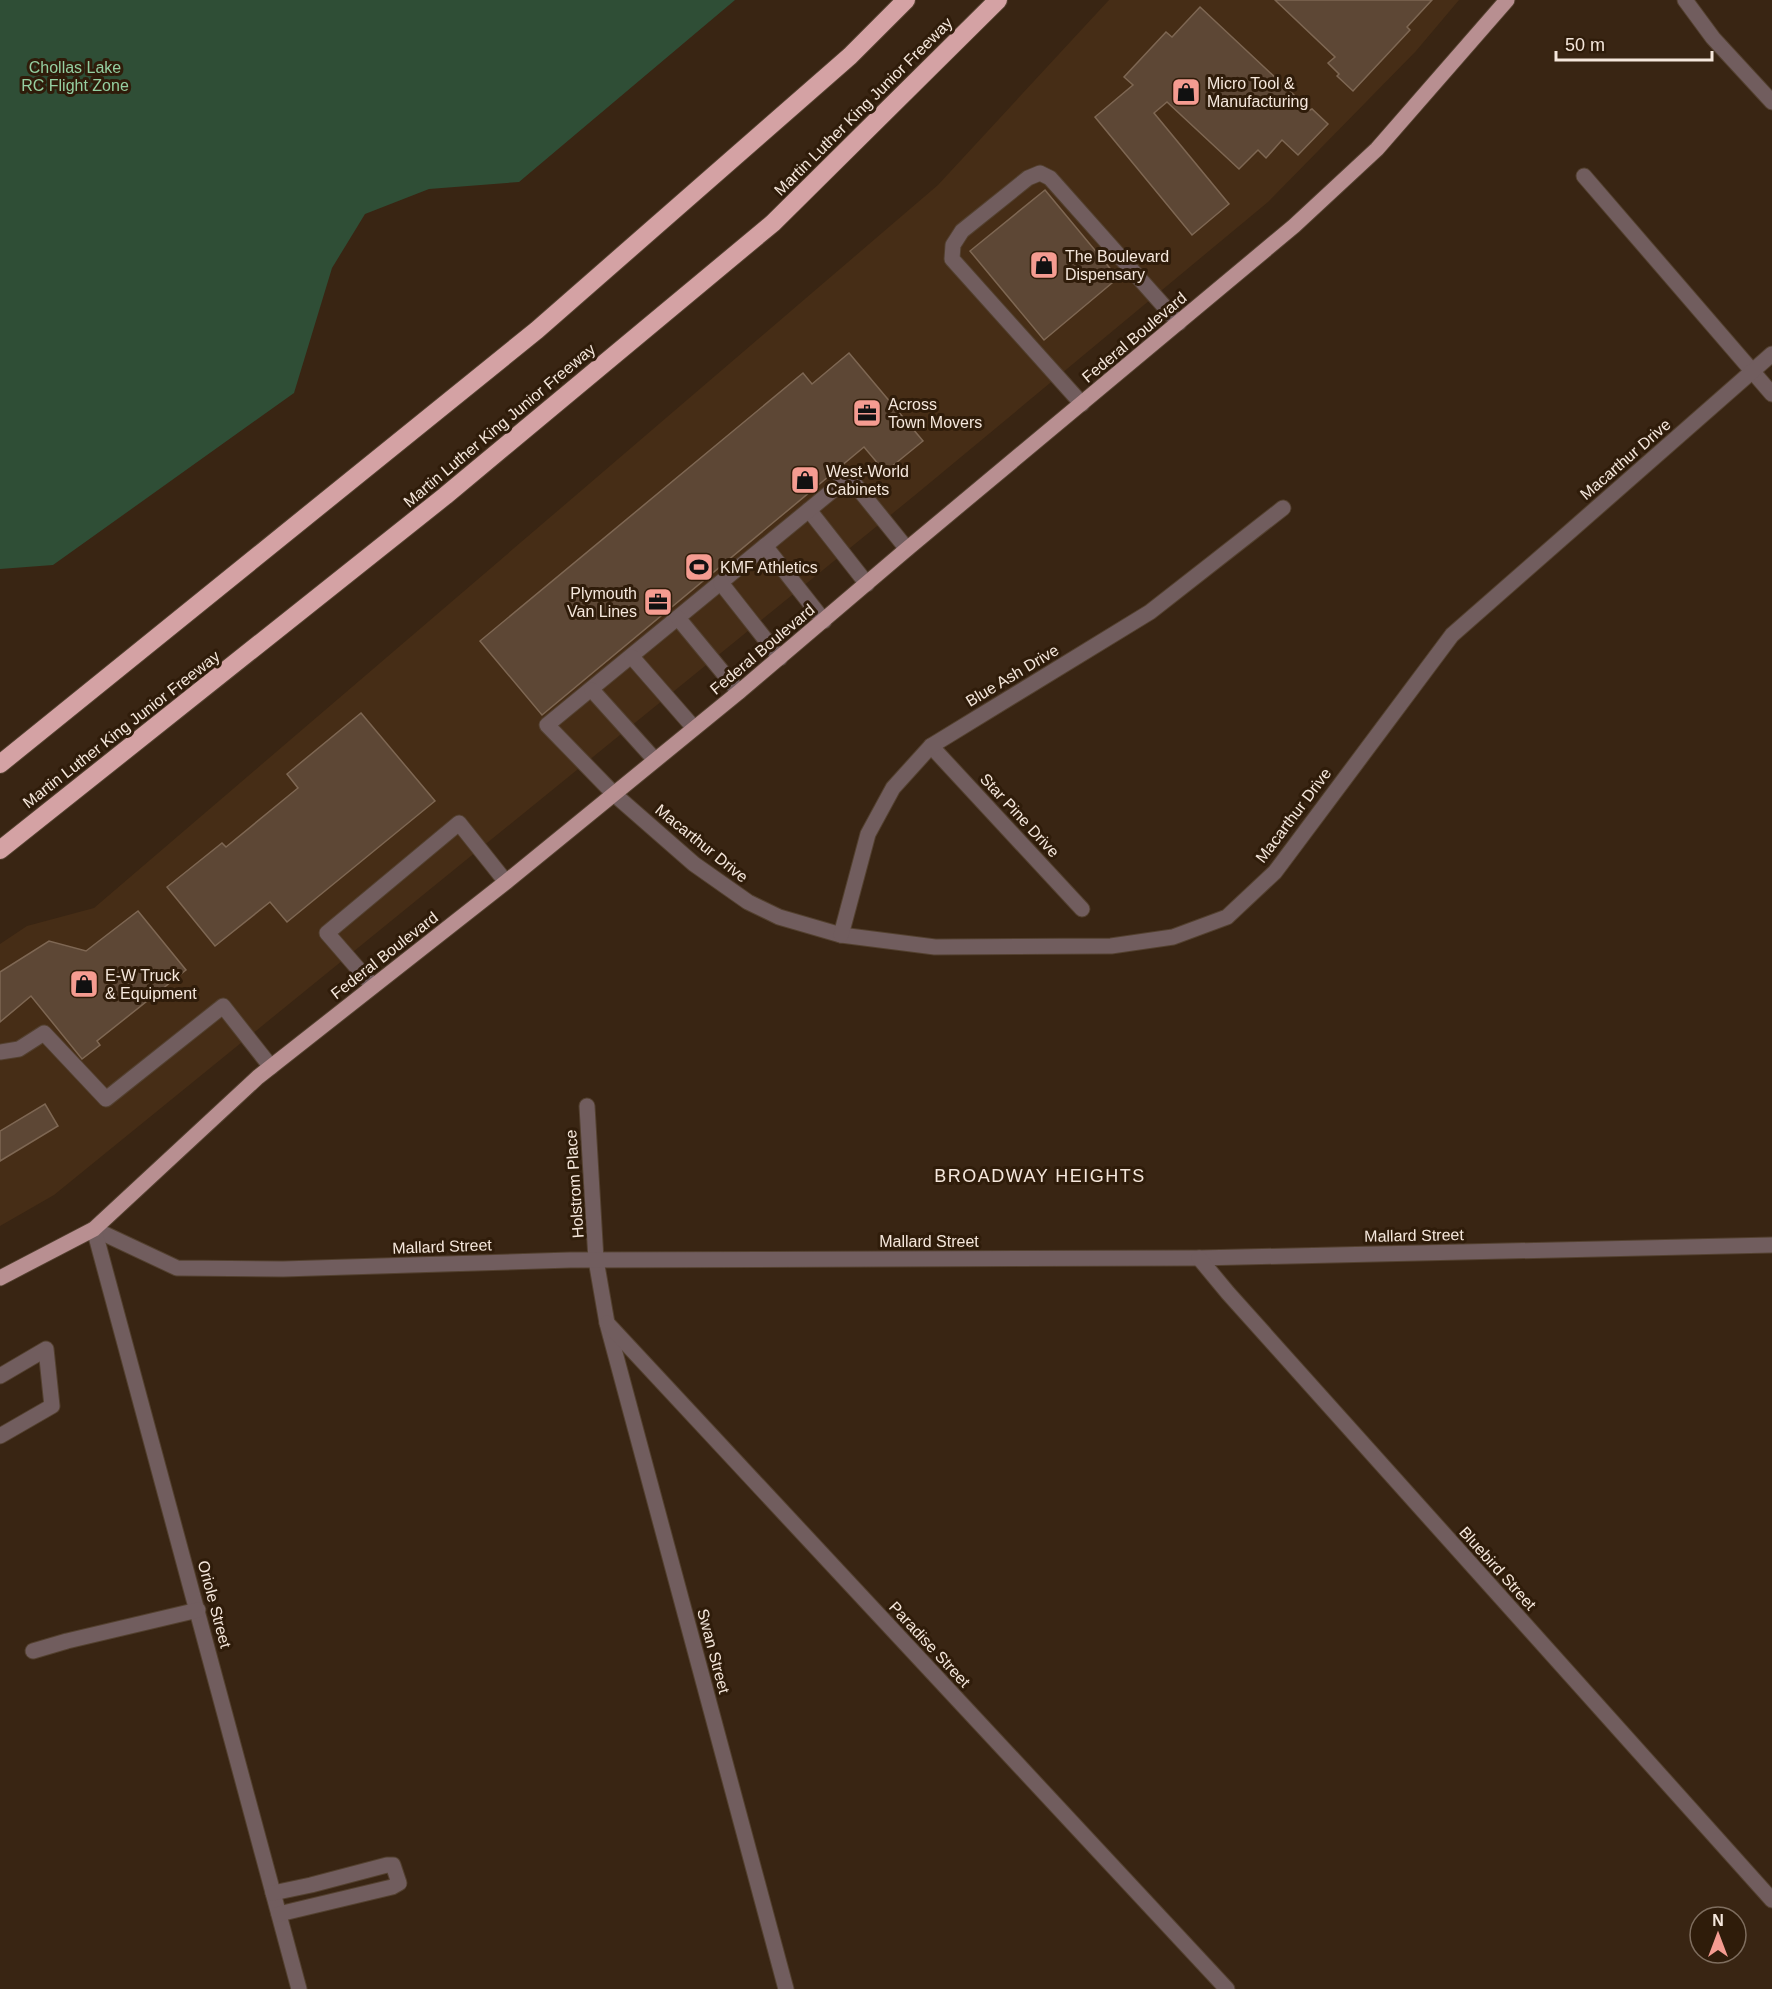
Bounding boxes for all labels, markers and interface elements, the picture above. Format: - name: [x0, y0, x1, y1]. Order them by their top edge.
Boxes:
- street label: Martin Luther King Junior Freeway: [771, 14, 956, 199]
- scale bar: [1556, 24, 1712, 62]
- text: 50 m: [1565, 35, 1605, 55]
- park label: Chollas Lake RC Flight Zone: [21, 59, 129, 94]
- place label: Micro Tool & Manufacturing: [1207, 75, 1308, 110]
- shop icon: Micro Tool & Manufacturing: [1170, 76, 1202, 108]
- place label: The Boulevard Dispensary: [1065, 248, 1169, 283]
- shop icon: The Boulevard Dispensary: [1028, 249, 1060, 281]
- street label: Federal Boulevard: [1079, 289, 1190, 386]
- street label: Martin Luther King Junior Freeway: [400, 340, 598, 510]
- place label: Across Town Movers: [888, 396, 982, 431]
- office icon: Across Town Movers: [851, 397, 883, 429]
- street label: Macarthur Drive: [1577, 416, 1674, 503]
- place label: West-World Cabinets: [826, 463, 909, 498]
- shop icon: West-World Cabinets: [789, 464, 821, 496]
- sports icon: KMF Athletics: [683, 551, 715, 583]
- place label: KMF Athletics: [720, 559, 818, 576]
- place label: Plymouth Van Lines: [567, 585, 637, 620]
- office icon: Plymouth Van Lines: [642, 586, 674, 618]
- street label: Federal Boulevard: [707, 601, 818, 698]
- street label: Blue Ash Drive: [963, 641, 1062, 710]
- street label: Martin Luther King Junior Freeway: [20, 647, 223, 811]
- street label: Macarthur Drive: [1252, 765, 1334, 866]
- street label: Star Pine Drive: [977, 770, 1063, 861]
- street label: Macarthur Drive: [652, 801, 751, 886]
- street label: Federal Boulevard: [328, 908, 441, 1002]
- place label: E-W Truck & Equipment: [105, 967, 197, 1002]
- shop icon: E-W Truck & Equipment: [68, 968, 100, 1000]
- street label: Holstrom Place: [562, 1129, 587, 1239]
- district label: BROADWAY HEIGHTS: [934, 1166, 1146, 1186]
- street label: Mallard Street: [1364, 1226, 1465, 1245]
- street label: Mallard Street: [879, 1233, 979, 1250]
- street label: Mallard Street: [392, 1236, 493, 1257]
- street label: Bluebird Street: [1456, 1523, 1540, 1614]
- street label: Oriole Street: [195, 1559, 234, 1650]
- street label: Paradise Street: [886, 1598, 974, 1691]
- street label: Swan Street: [694, 1607, 733, 1696]
- north arrow: [1688, 1905, 1748, 1965]
- text: N: [1712, 1912, 1724, 1929]

